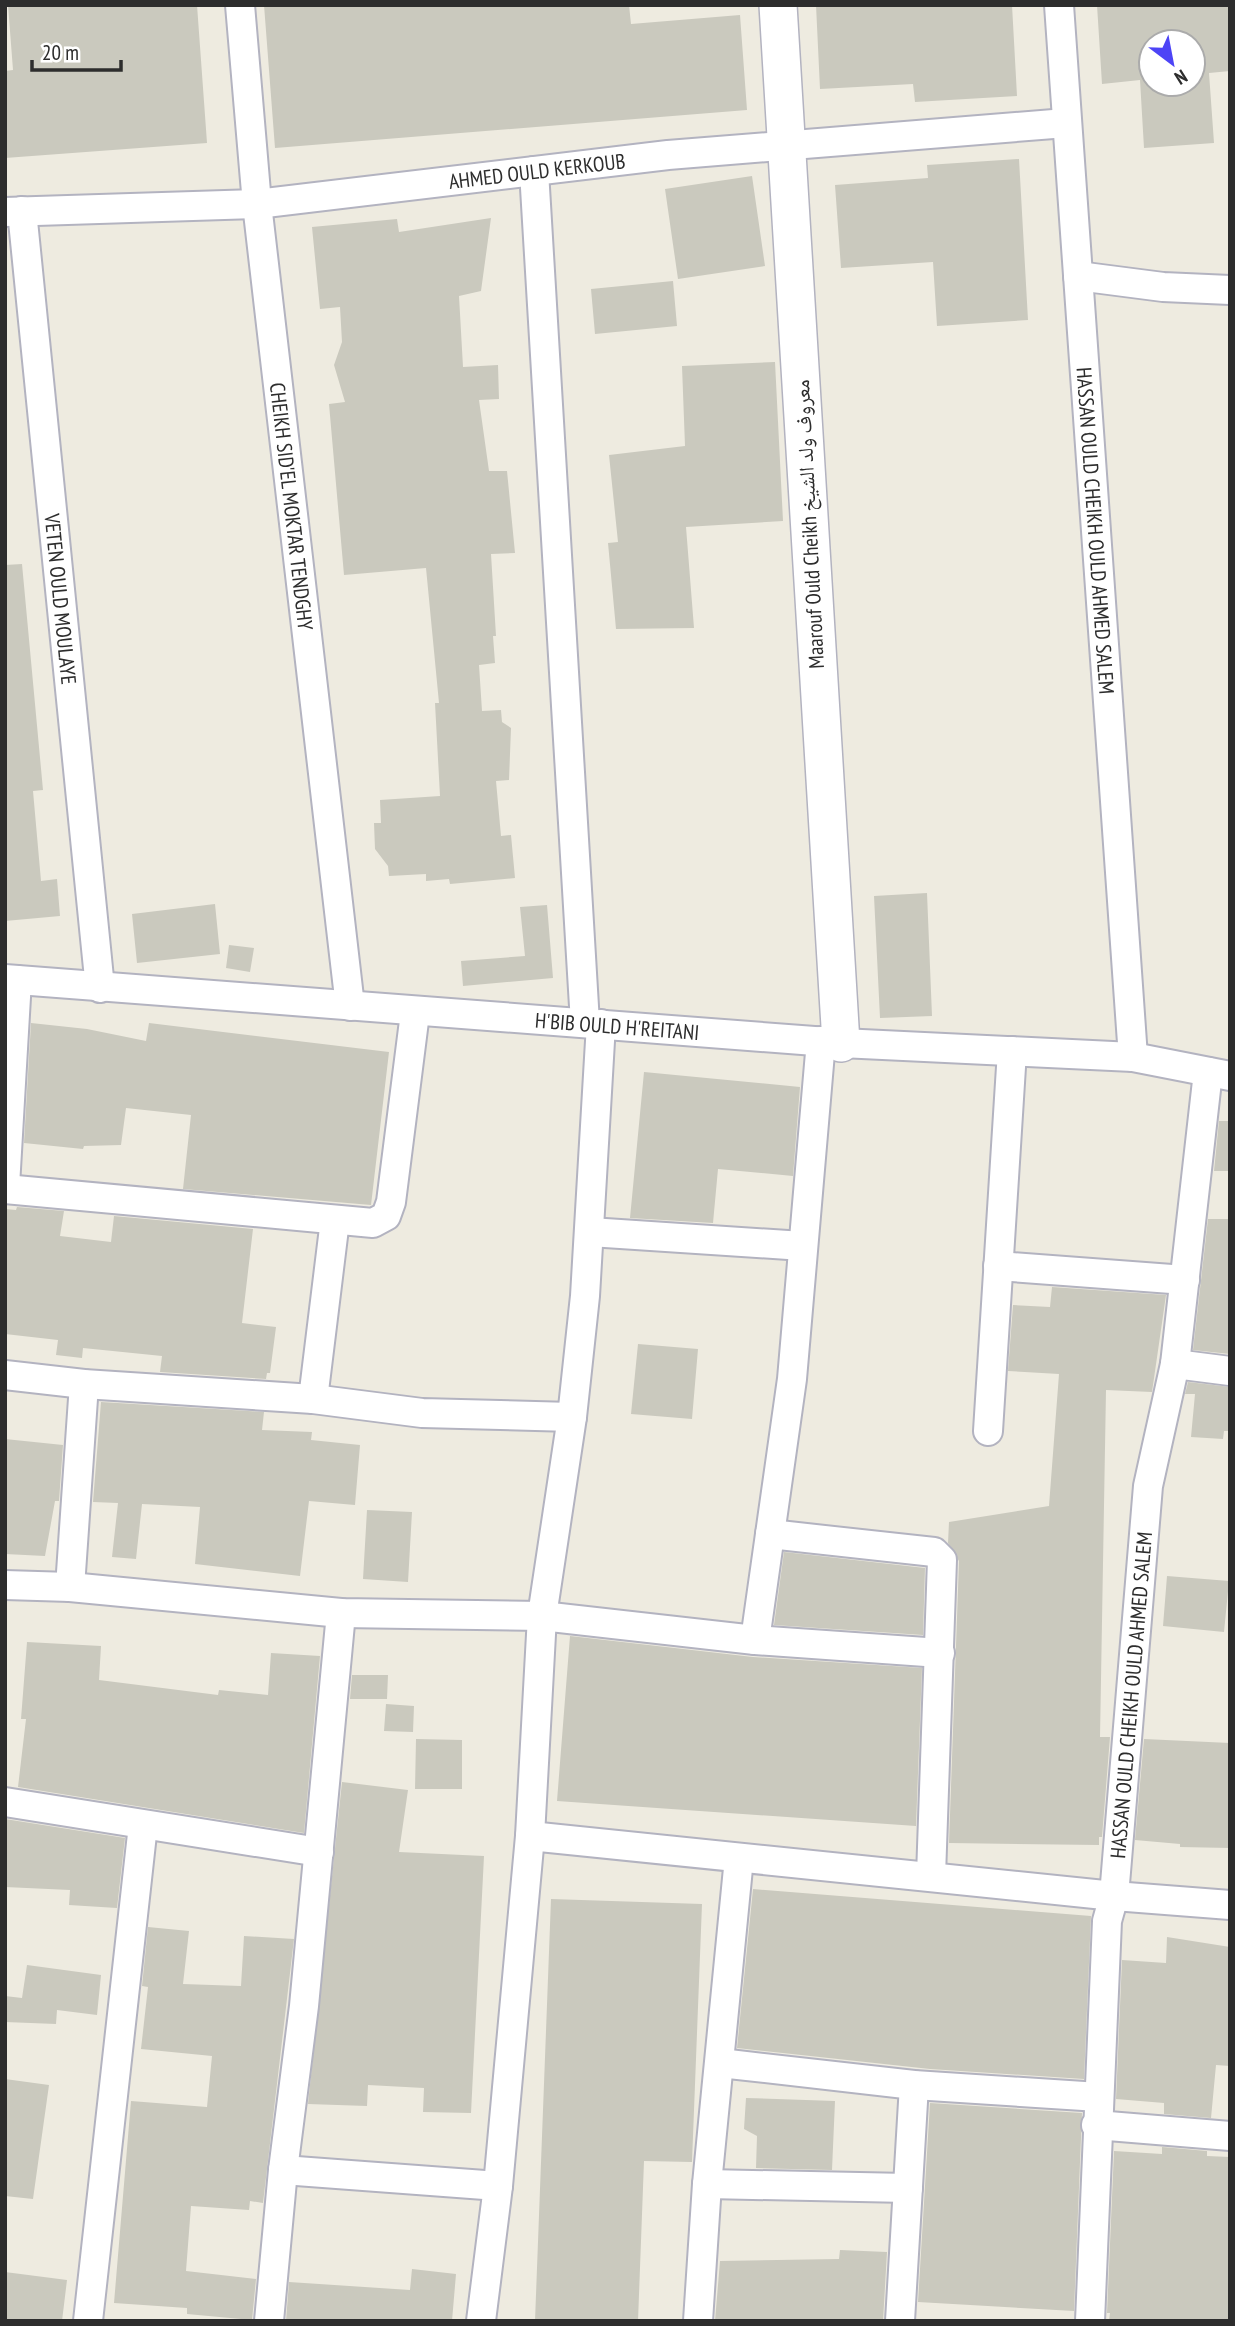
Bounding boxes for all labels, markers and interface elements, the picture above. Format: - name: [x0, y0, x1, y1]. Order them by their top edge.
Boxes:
- scale bar: [32, 28, 121, 72]
- north arrow: [1137, 28, 1207, 98]
- text: 20 m: [42, 39, 79, 66]
- text: N: [1170, 65, 1192, 90]
- street label: AHMED OULD KERKOUB: [447, 147, 627, 195]
- street label: HASSAN OULD CHEIKH OULD AHMED SALEM: [1071, 366, 1121, 695]
- street label: Maarouf Ould Cheikh معروف ولد الشيخ: [788, 379, 830, 669]
- street label: CHEIKH SID'EL MOKTAR TENDGHY: [264, 381, 320, 632]
- street label: VETEN OULD MOULAYE: [39, 511, 83, 686]
- street label: H'BIB OULD H'REITANI: [534, 1006, 700, 1046]
- street label: HASSAN OULD CHEIKH OULD AHMED SALEM: [1104, 1531, 1158, 1859]

